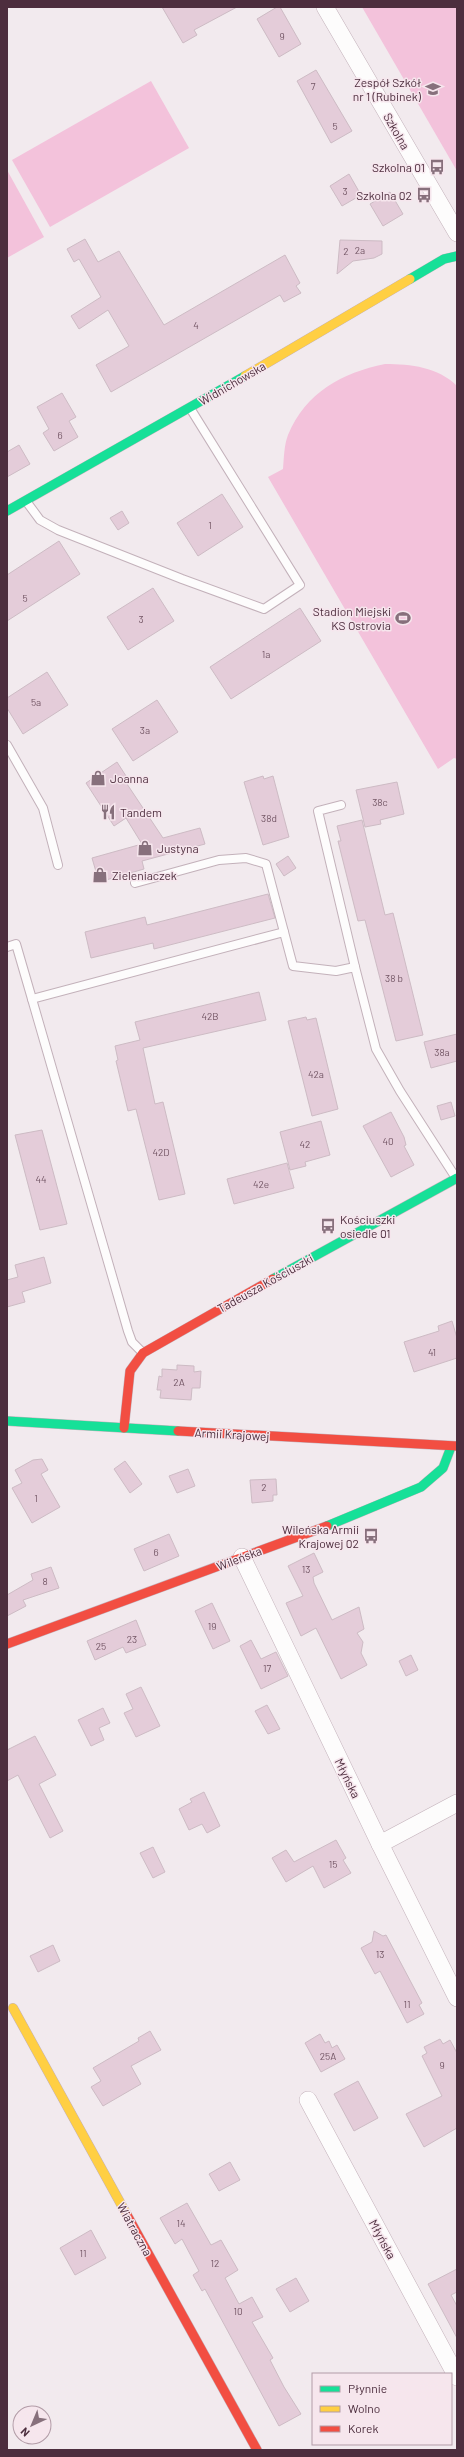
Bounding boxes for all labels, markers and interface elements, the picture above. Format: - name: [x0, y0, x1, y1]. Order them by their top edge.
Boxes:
- house number: 9: [279, 30, 285, 42]
- place label: Zespół Szkół nr 1 (Rubinek): [353, 75, 422, 103]
- house number: 7: [311, 80, 316, 92]
- school or university icon: Zespół Szkół nr 1 (Rubinek): [424, 80, 442, 98]
- street label: Szkolna: [381, 110, 413, 152]
- house number: 5: [332, 120, 338, 132]
- bus stop icon: Szkolna 01: [428, 158, 446, 176]
- place label: Szkolna 01: [372, 160, 425, 174]
- house number: 3: [342, 185, 348, 197]
- bus stop icon: Szkolna 02: [415, 186, 433, 204]
- place label: Szkolna 02: [356, 188, 412, 202]
- house number: 2a: [355, 244, 365, 256]
- house number: 2: [343, 245, 349, 257]
- house number: 4: [193, 319, 199, 331]
- street label: Widnichowska: [196, 358, 268, 408]
- house number: 6: [57, 429, 63, 441]
- house number: 1: [208, 519, 212, 531]
- house number: 5: [22, 592, 28, 604]
- place label: Stadion Miejski KS Ostrovia: [313, 604, 391, 632]
- sports icon: Stadion Miejski KS Ostrovia: [394, 609, 412, 627]
- house number: 3: [138, 613, 144, 625]
- house number: 1a: [262, 648, 270, 660]
- house number: 5a: [31, 696, 41, 708]
- house number: 3a: [140, 724, 150, 736]
- shop icon: Joanna: [89, 769, 107, 787]
- place label: Joanna: [110, 771, 149, 785]
- house number: 38c: [372, 796, 388, 808]
- restaurant icon: Tandem: [99, 803, 117, 821]
- place label: Tandem: [120, 805, 162, 819]
- house number: 38d: [261, 812, 277, 824]
- shop icon: Justyna: [136, 839, 154, 857]
- place label: Justyna: [157, 841, 199, 855]
- shop icon: Zieleniaczek: [91, 866, 109, 884]
- place label: Zieleniaczek: [112, 868, 177, 882]
- house number: 38 b: [385, 972, 403, 984]
- house number: 42B: [201, 1010, 219, 1022]
- house number: 38a: [434, 1046, 450, 1058]
- house number: 42a: [308, 1068, 324, 1080]
- house number: 40: [382, 1135, 394, 1147]
- house number: 42: [300, 1138, 310, 1150]
- house number: 42D: [152, 1146, 170, 1158]
- house number: 44: [35, 1173, 47, 1185]
- house number: 42e: [253, 1178, 269, 1190]
- place label: Kościuszki osiedle 01: [340, 1212, 395, 1240]
- bus stop icon: Kościuszki osiedle 01: [319, 1217, 337, 1235]
- street label: Tadeusza Kościuszki: [215, 1251, 315, 1315]
- house number: 41: [428, 1346, 436, 1358]
- house number: 2A: [173, 1376, 185, 1388]
- street label: Armii Krajowej: [194, 1425, 270, 1443]
- house number: 2: [261, 1481, 267, 1493]
- house number: 1: [34, 1492, 38, 1504]
- place label: Wileńska Armii Krajowej 02: [282, 1522, 359, 1550]
- bus stop icon: Wileńska Armii Krajowej 02: [362, 1527, 380, 1545]
- street label: Wileńska: [215, 1543, 263, 1573]
- house number: 6: [153, 1546, 159, 1558]
- house number: 13: [302, 1563, 310, 1575]
- house number: 8: [42, 1575, 48, 1587]
- house number: 19: [208, 1620, 216, 1632]
- house number: 23: [127, 1633, 137, 1645]
- house number: 25: [96, 1640, 106, 1652]
- house number: 17: [263, 1662, 271, 1674]
- street label: Młyńska: [332, 1756, 364, 1800]
- house number: 15: [329, 1858, 337, 1870]
- house number: 13: [376, 1948, 384, 1960]
- house number: 11: [403, 1998, 411, 2010]
- house number: 25A: [320, 2050, 336, 2062]
- house number: 9: [439, 2059, 445, 2071]
- street label: Wiatraczna: [115, 2200, 155, 2258]
- house number: 14: [176, 2217, 186, 2229]
- street label: Młyńska: [367, 2217, 399, 2261]
- house number: 11: [79, 2247, 87, 2259]
- house number: 12: [211, 2257, 219, 2269]
- house number: 10: [233, 2305, 243, 2317]
- legend: [312, 2373, 452, 2445]
- text: Płynnie: [348, 2381, 387, 2395]
- text: Wolno: [348, 2401, 380, 2415]
- north arrow: [12, 2405, 52, 2445]
- text: Korek: [348, 2421, 378, 2435]
- text: N: [18, 2425, 32, 2440]

